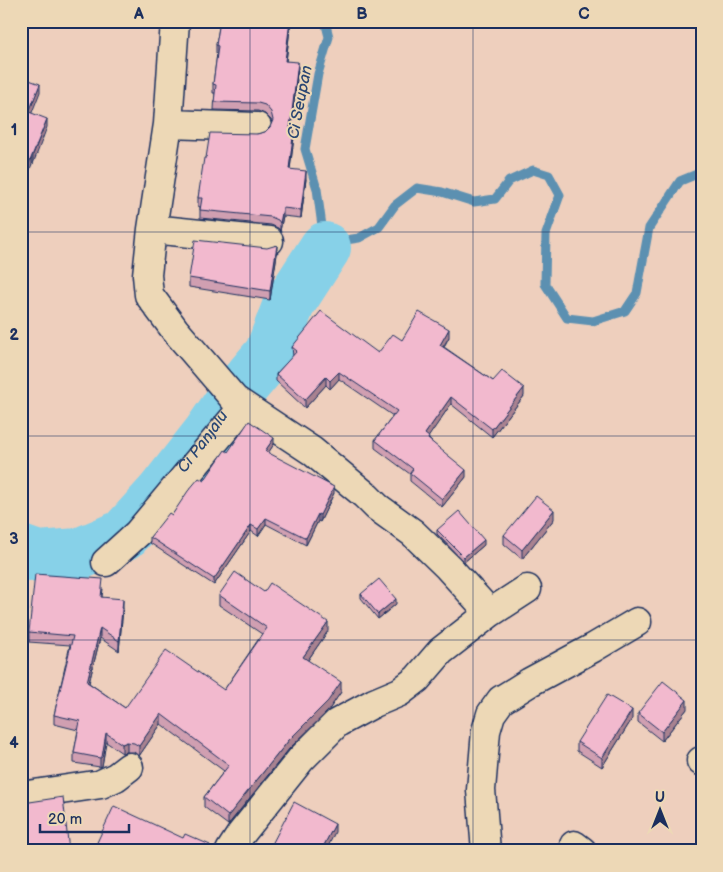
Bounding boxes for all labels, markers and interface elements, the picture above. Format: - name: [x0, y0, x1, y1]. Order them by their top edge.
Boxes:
- text: A: [133, 5, 144, 24]
- text: B: [356, 5, 368, 24]
- text: C: [578, 5, 590, 24]
- water label: Ci Seupan: [284, 64, 317, 141]
- text: 1: [11, 121, 17, 140]
- text: 2: [9, 326, 19, 345]
- water label: Ci Panjalu: [174, 407, 233, 477]
- text: 3: [9, 530, 19, 549]
- text: 4: [9, 734, 19, 753]
- north arrow: [636, 784, 686, 834]
- text: U: [655, 789, 665, 806]
- scale bar: [40, 802, 129, 834]
- text: 20 m: [48, 810, 82, 829]

